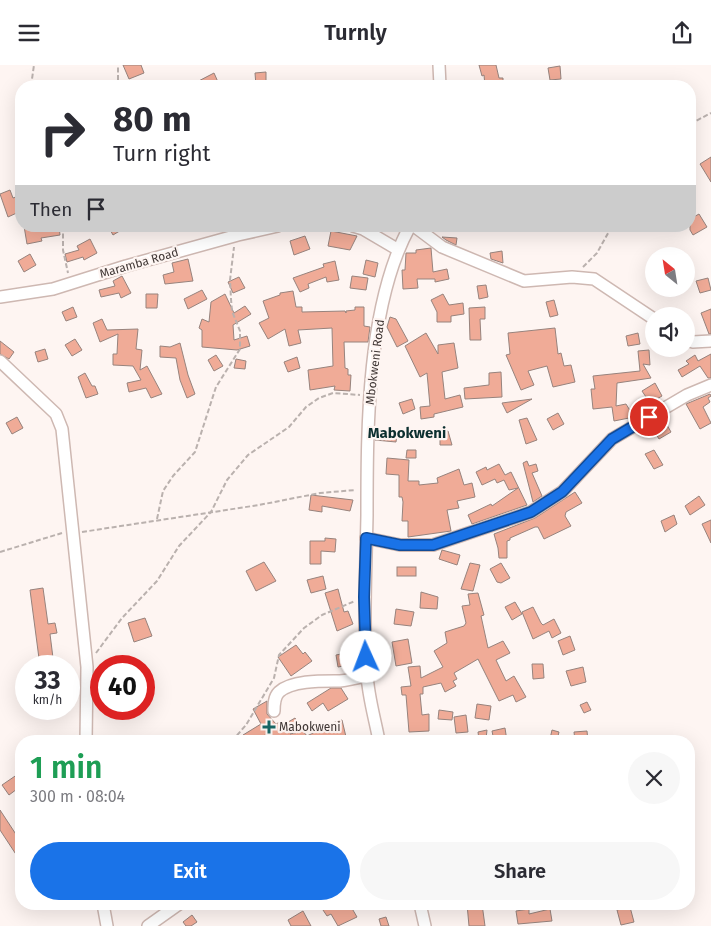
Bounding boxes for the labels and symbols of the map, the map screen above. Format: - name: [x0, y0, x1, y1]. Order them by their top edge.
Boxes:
- street label: Maramba Road: [98, 245, 180, 281]
- north arrow: [645, 247, 695, 297]
- street label: Mbokweni Road: [363, 318, 387, 406]
- pin: [628, 396, 670, 438]
- district label: Mabokweni: [368, 424, 446, 442]
- position arrow: [339, 630, 391, 682]
- speed limit sign: 40: [90, 655, 155, 720]
- place label: Mabokweni: [279, 720, 341, 734]
- marker: Mabokweni: [263, 721, 275, 733]

